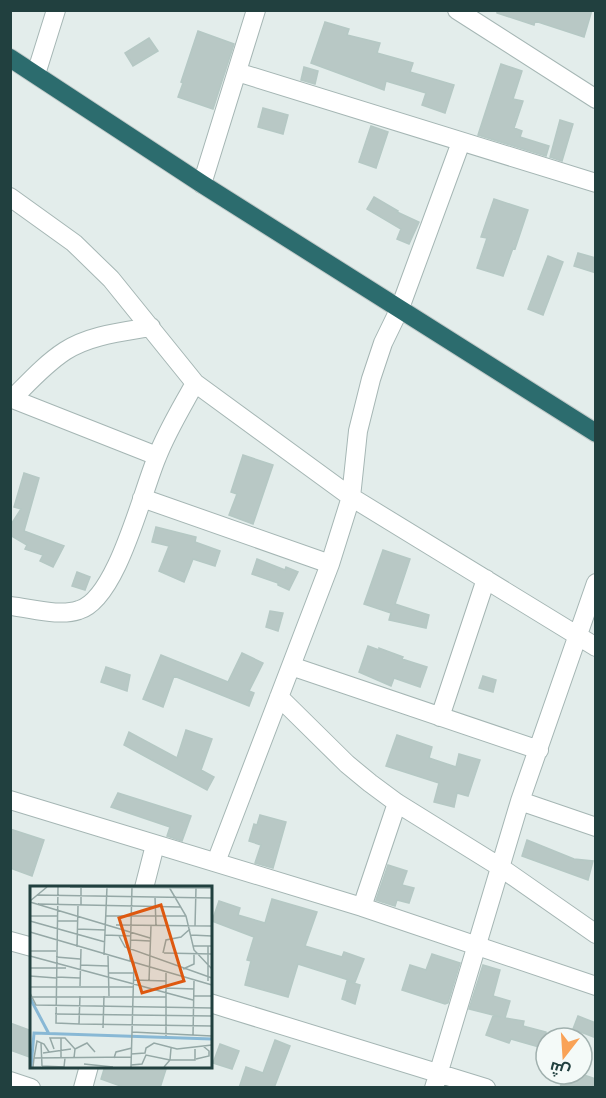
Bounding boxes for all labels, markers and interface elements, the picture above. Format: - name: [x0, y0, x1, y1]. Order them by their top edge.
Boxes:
- inset map: [30, 886, 212, 1068]
- north arrow: [534, 1026, 594, 1086]
- text: ش: [547, 1058, 572, 1083]

